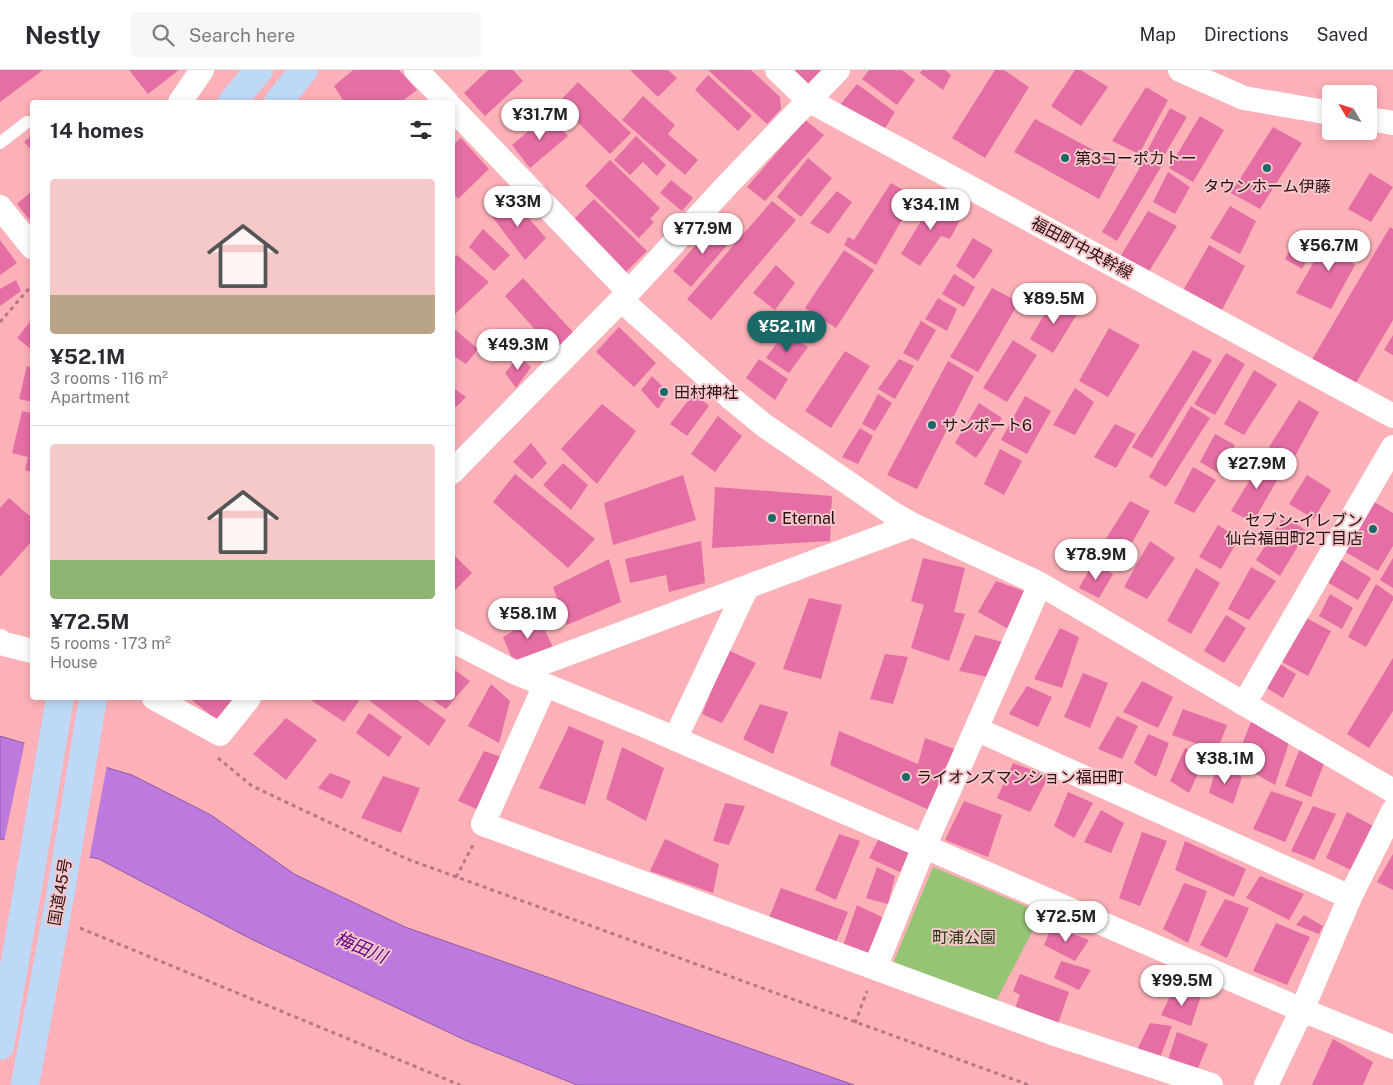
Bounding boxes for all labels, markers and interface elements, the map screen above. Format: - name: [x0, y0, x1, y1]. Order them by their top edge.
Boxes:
- search box: [131, 12, 481, 57]
- text: Nestly: [25, 21, 101, 49]
- icon: search: [149, 21, 177, 49]
- text: Search here: [189, 24, 295, 46]
- text: Map: [1139, 24, 1176, 45]
- text: Directions: [1204, 24, 1289, 45]
- text: Saved: [1317, 24, 1368, 45]
- north arrow: [1322, 85, 1378, 140]
- map controls: [1322, 85, 1377, 140]
- pin: ¥31.7M: [499, 98, 581, 141]
- text: ¥31.7M: [512, 105, 568, 124]
- icon: filters: [407, 116, 435, 144]
- text: 14 homes: [50, 118, 144, 143]
- place label: 第3コーポカトー: [1075, 149, 1197, 168]
- marker: 第3コーポカトー: [1059, 152, 1071, 164]
- marker: タウンホーム伊藤: [1261, 162, 1273, 174]
- place label: タウンホーム伊藤: [1203, 177, 1331, 196]
- pin: ¥33M: [488, 186, 548, 228]
- pin: ¥34.1M: [890, 189, 972, 231]
- text: ¥33M: [495, 192, 541, 211]
- text: ¥34.1M: [902, 195, 960, 214]
- icon: home: [198, 211, 288, 301]
- pin: ¥77.9M: [662, 212, 744, 255]
- street label: 福田町中央幹線: [1028, 213, 1136, 283]
- text: ¥77.9M: [674, 219, 732, 238]
- pin: ¥56.7M: [1288, 230, 1370, 272]
- text: ¥56.7M: [1299, 236, 1359, 255]
- pin: ¥89.5M: [1013, 282, 1095, 325]
- text: ¥89.5M: [1023, 289, 1085, 308]
- pin: ¥52.1M: [746, 310, 828, 353]
- text: ¥52.1M: [758, 317, 816, 336]
- pin: ¥49.3M: [477, 328, 559, 371]
- text: ¥49.3M: [487, 335, 549, 354]
- text: ¥52.1M: [50, 344, 125, 369]
- text: 3 rooms · 116 m²: [50, 369, 168, 388]
- place label: 田村神社: [674, 383, 738, 402]
- marker: 田村神社: [658, 386, 670, 398]
- text: Apartment: [50, 388, 130, 407]
- place label: サンポート6: [942, 416, 1032, 435]
- marker: サンポート6: [926, 419, 938, 431]
- pin: ¥27.9M: [1216, 448, 1298, 490]
- text: ¥27.9M: [1228, 454, 1286, 473]
- icon: home: [198, 477, 288, 567]
- place label: Eternal: [782, 509, 836, 528]
- place label: セブン-イレブン 仙台福田町2丁目店: [1225, 511, 1363, 548]
- marker: Eternal: [766, 512, 778, 524]
- marker: セブン-イレブン 仙台福田町2丁目店: [1367, 523, 1379, 535]
- pin: ¥78.9M: [1055, 538, 1137, 581]
- text: ¥78.9M: [1066, 545, 1126, 564]
- pin: ¥58.1M: [487, 598, 569, 640]
- text: ¥58.1M: [499, 604, 557, 623]
- text: ¥72.5M: [50, 609, 130, 634]
- text: 5 rooms · 173 m²: [50, 634, 171, 653]
- text: House: [50, 653, 98, 672]
- pin: ¥38.1M: [1184, 742, 1266, 785]
- text: ¥38.1M: [1196, 749, 1254, 768]
- place label: ライオンズマンション福田町: [916, 768, 1124, 787]
- marker: ライオンズマンション福田町: [900, 771, 912, 783]
- street label: 国道45号: [45, 857, 75, 927]
- pin: ¥72.5M: [1025, 900, 1107, 943]
- text: ¥72.5M: [1036, 907, 1096, 926]
- water label: 梅田川: [332, 927, 392, 968]
- park label: 町浦公園: [932, 928, 996, 947]
- pin: ¥99.5M: [1141, 964, 1223, 1007]
- text: ¥99.5M: [1151, 971, 1213, 990]

